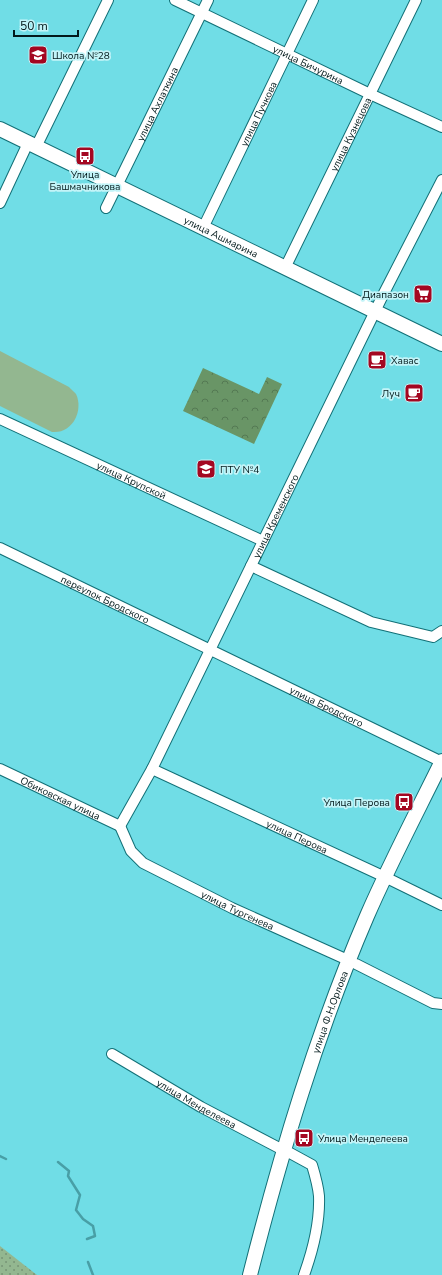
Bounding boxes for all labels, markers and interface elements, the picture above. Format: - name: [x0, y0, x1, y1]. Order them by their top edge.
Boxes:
- scale bar: [14, 12, 78, 38]
- text: 50 m: [20, 18, 48, 34]
- street label: улица Бичурина: [270, 42, 346, 88]
- school or university icon: Школа №28: [27, 44, 49, 66]
- place label: Школа №28: [52, 49, 110, 63]
- street label: улица Ахлаткина: [134, 65, 182, 144]
- street label: улица Пучкова: [237, 79, 281, 149]
- street label: улица Кузнецова: [327, 95, 375, 174]
- bus stop icon: Улица Башмачникова: [74, 145, 96, 167]
- place label: Улица Башмачникова: [50, 168, 120, 194]
- street label: улица Ашмарина: [181, 214, 260, 261]
- supermarket icon: Диапазон: [412, 283, 434, 305]
- place label: Диапазон: [362, 288, 409, 302]
- cafe icon: Хавас: [366, 349, 388, 371]
- place label: Хавас: [391, 354, 419, 368]
- cafe icon: Луч: [403, 382, 425, 404]
- place label: Луч: [382, 387, 400, 401]
- school or university icon: ПТУ №4: [195, 458, 217, 480]
- street label: улица Крупской: [94, 459, 168, 503]
- place label: ПТУ №4: [220, 463, 259, 477]
- street label: улица Кременского: [250, 472, 303, 561]
- street label: переулок Бродского: [58, 573, 152, 627]
- street label: улица Бродского: [287, 683, 366, 731]
- street label: Обиковская улица: [18, 774, 102, 824]
- bus stop icon: Улица Перова: [393, 791, 415, 813]
- place label: Улица Перова: [322, 796, 390, 810]
- street label: улица Перова: [264, 817, 330, 857]
- street label: улица Тургенева: [199, 888, 276, 934]
- street label: улица Ф.Н.Орлова: [309, 969, 352, 1055]
- street label: улица Менделеева: [154, 1076, 238, 1132]
- bus stop icon: Улица Менделеева: [293, 1127, 315, 1149]
- place label: Улица Менделеева: [317, 1132, 408, 1146]

